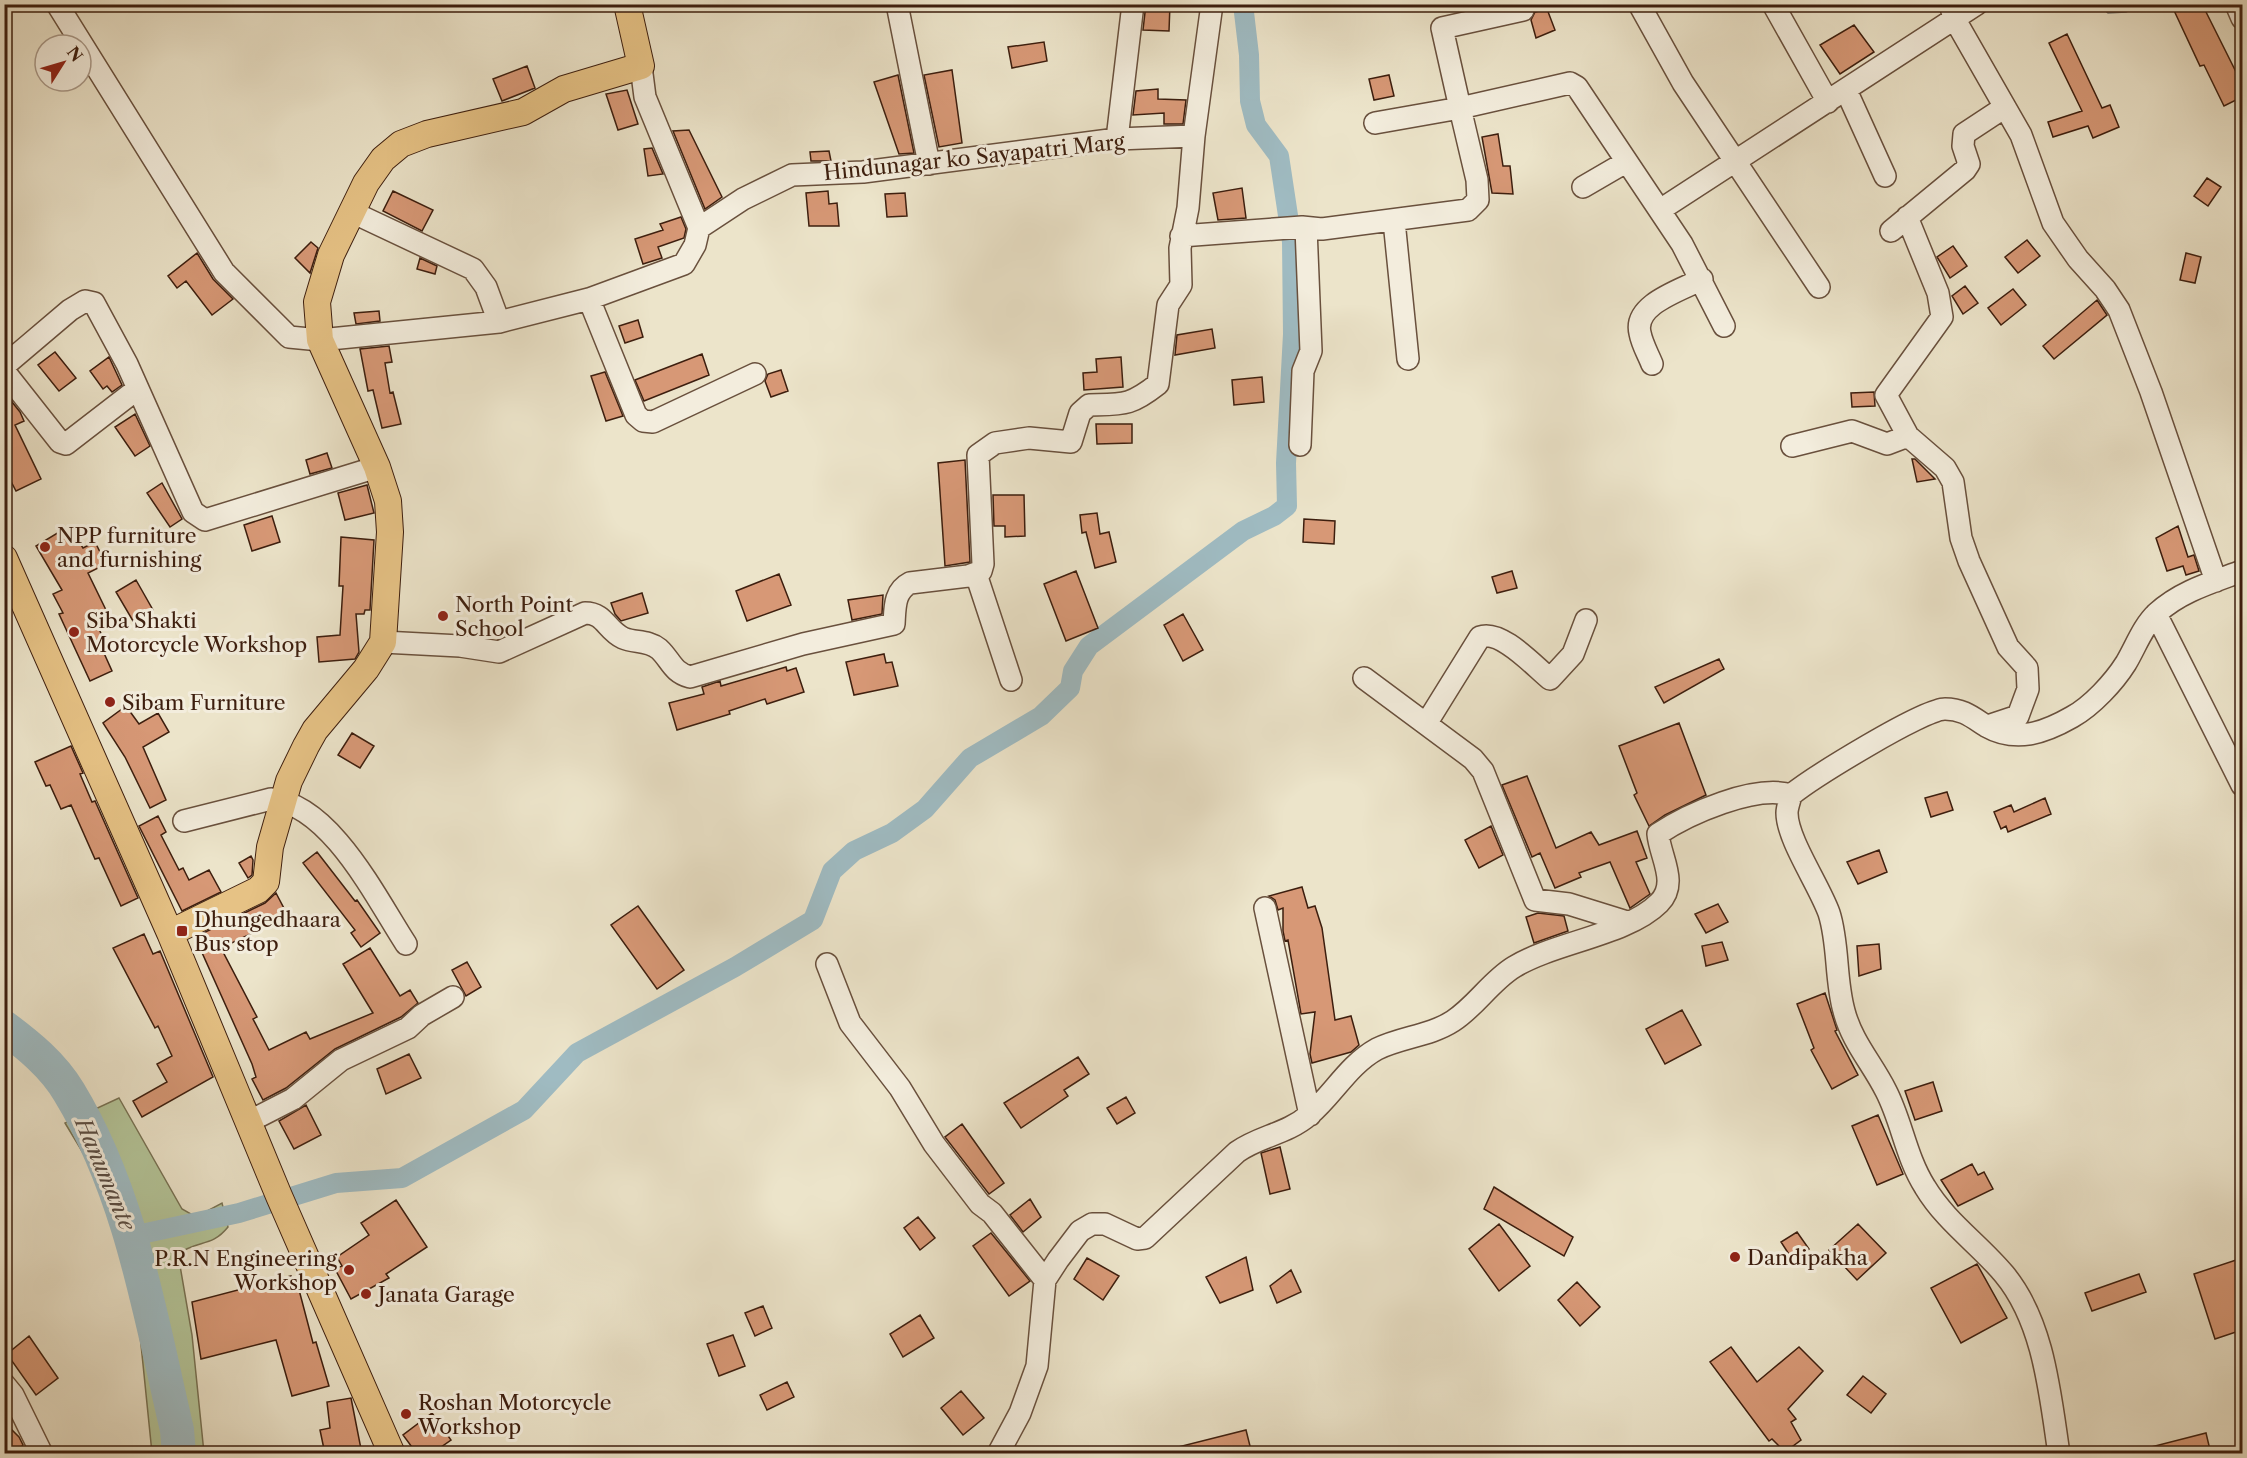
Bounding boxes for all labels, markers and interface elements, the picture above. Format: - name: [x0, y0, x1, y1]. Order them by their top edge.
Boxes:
- north arrow: [33, 33, 93, 93]
- text: N: [63, 42, 87, 66]
- street label: Hindunagar ko Sayapatri Marg: [822, 129, 1127, 185]
- place label: NPP furniture and furnishing: [57, 523, 202, 572]
- marker: NPP furniture and furnishing: [38, 540, 52, 554]
- place label: North Point School: [455, 592, 573, 641]
- place label: Siba Shakti Motorcycle Workshop: [86, 608, 307, 657]
- marker: North Point School: [436, 609, 450, 623]
- marker: Siba Shakti Motorcycle Workshop: [67, 625, 81, 639]
- place label: Sibam Furniture: [122, 690, 285, 715]
- marker: Sibam Furniture: [103, 695, 117, 709]
- place label: Dhungedhaara Bus stop: [194, 907, 342, 956]
- marker: Dhungedhaara Bus stop: [175, 924, 189, 938]
- water label: Hanumante: [68, 1112, 141, 1236]
- place label: Dandipakha: [1747, 1245, 1869, 1270]
- place label: P.R.N Engineering Workshop: [154, 1246, 338, 1295]
- marker: Dandipakha: [1728, 1250, 1742, 1264]
- marker: P.R.N Engineering Workshop: [342, 1263, 356, 1277]
- place label: Janata Garage: [375, 1282, 515, 1307]
- marker: Janata Garage: [359, 1287, 373, 1301]
- place label: Roshan Motorcycle Workshop: [417, 1390, 612, 1439]
- marker: Roshan Motorcycle Workshop: [399, 1407, 413, 1421]

